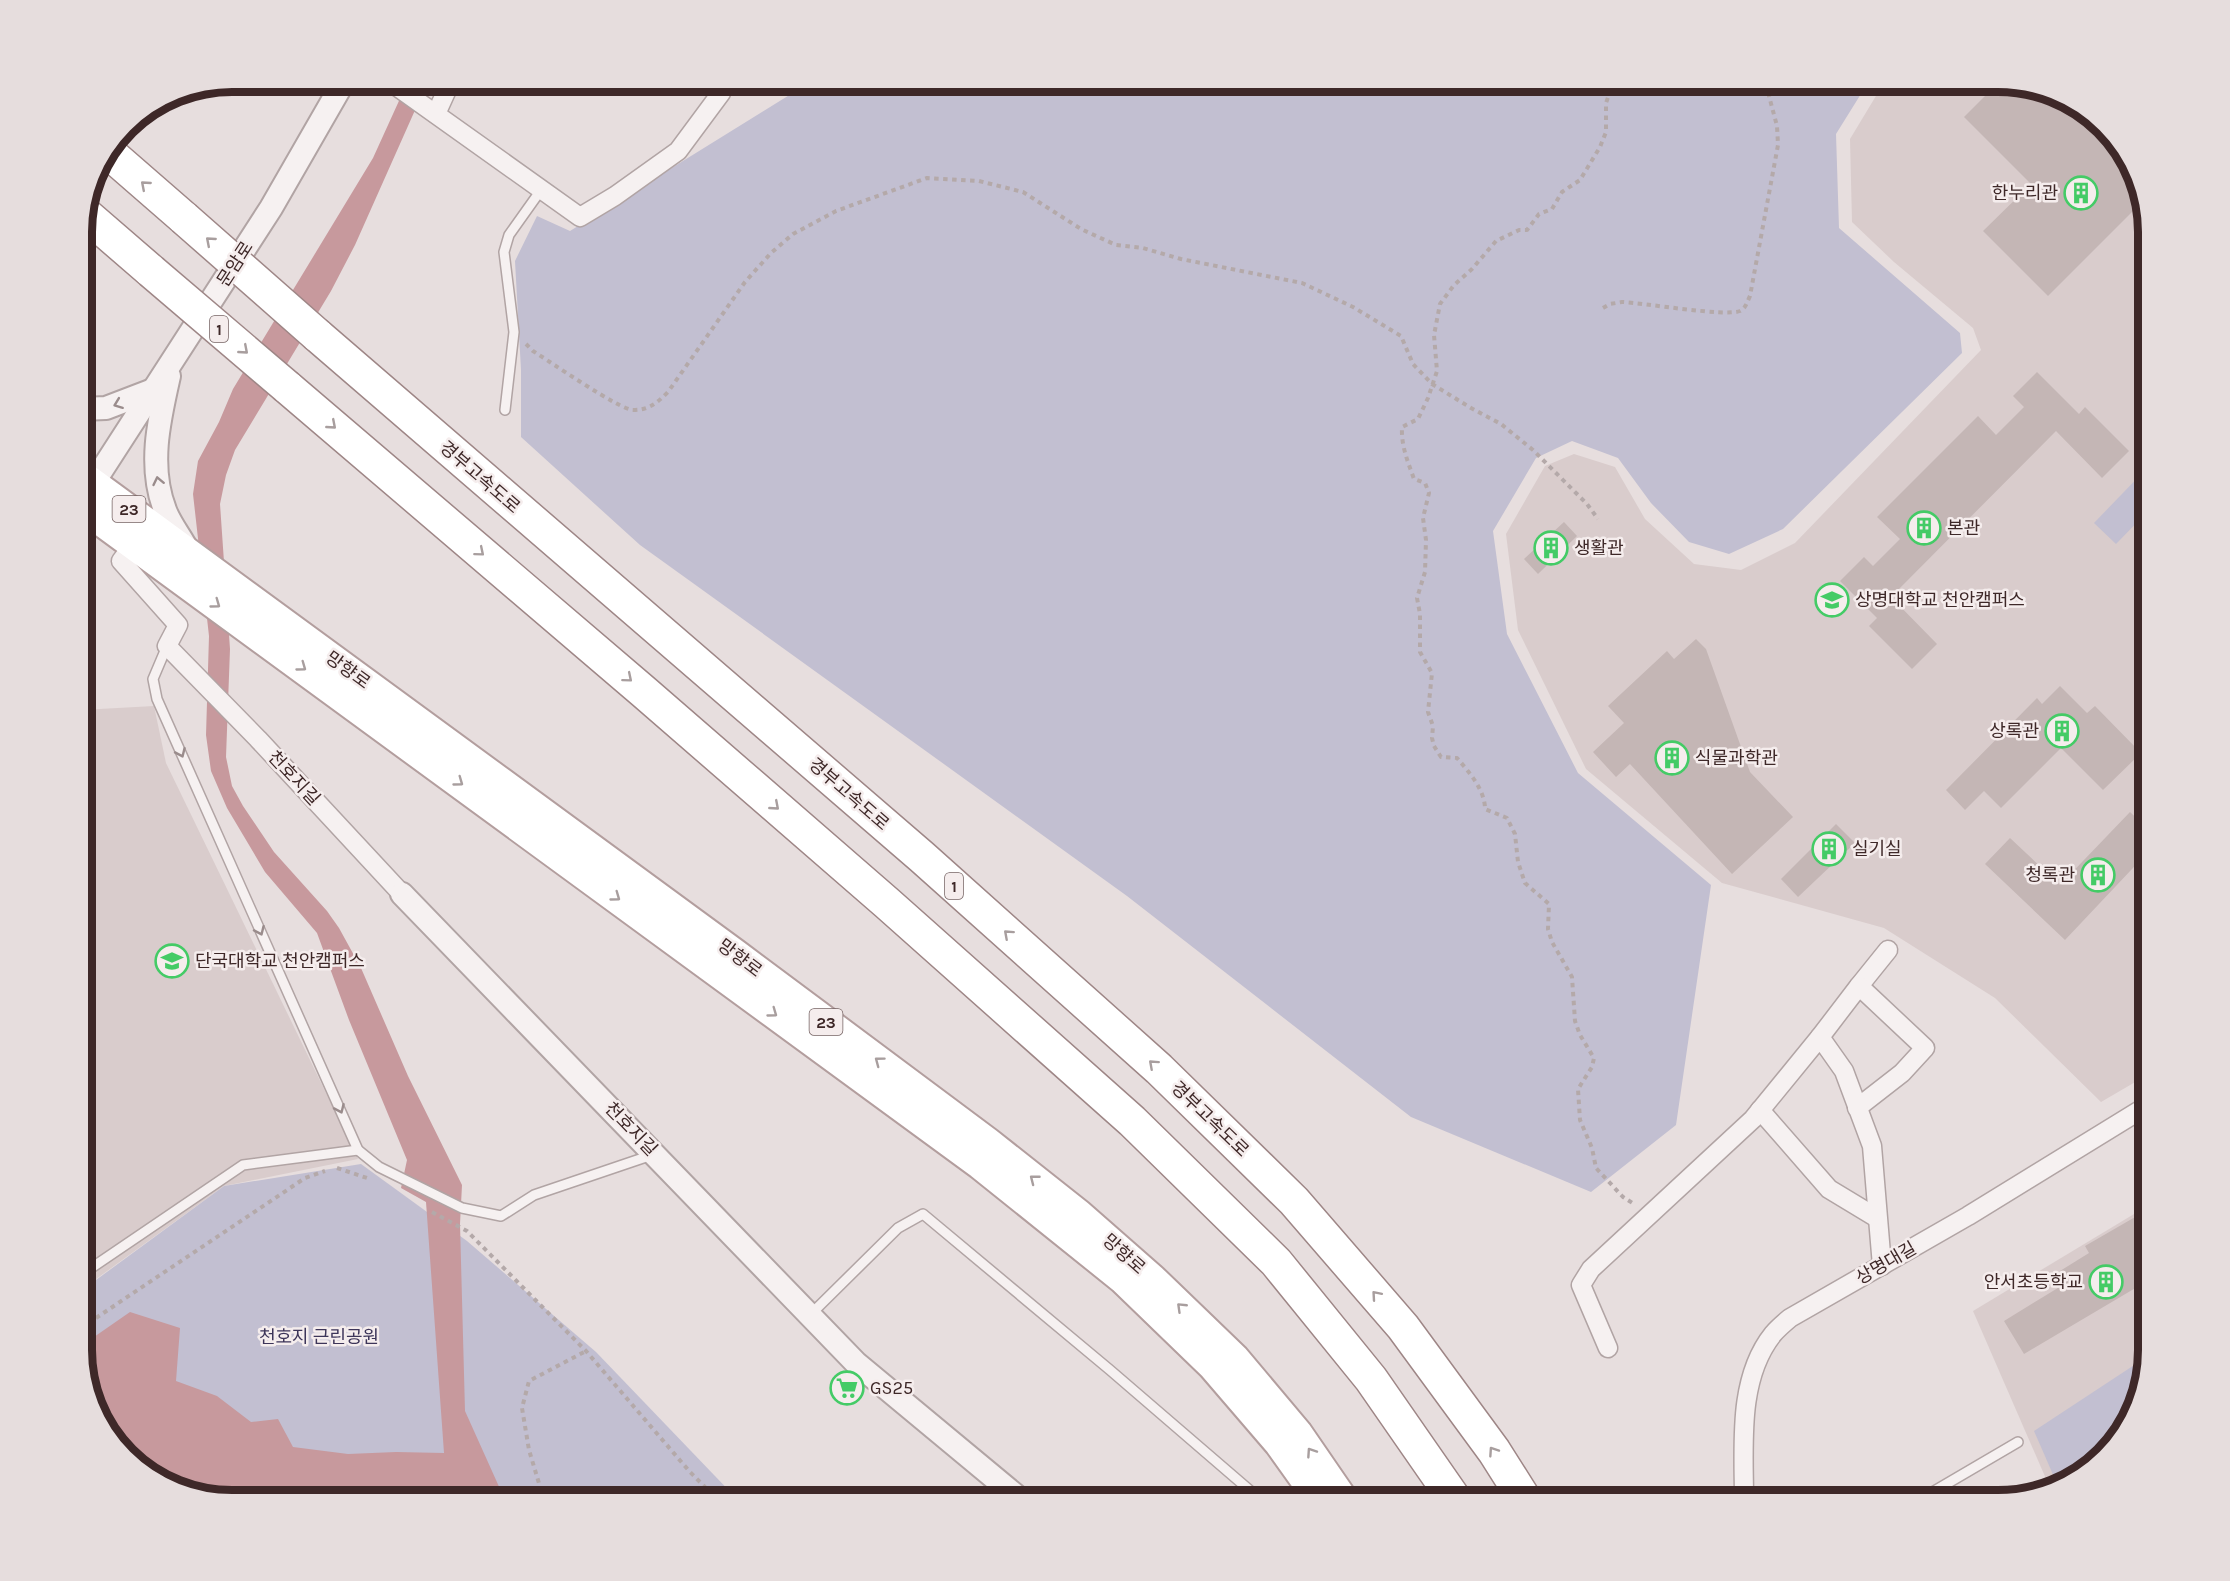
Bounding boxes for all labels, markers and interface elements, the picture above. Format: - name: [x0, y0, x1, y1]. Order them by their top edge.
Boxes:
- building icon: 한누리관: [2063, 175, 2099, 211]
- one-way arrow: [141, 181, 152, 192]
- place label: 한누리관: [1992, 182, 2058, 204]
- street label: 문암로: [212, 237, 258, 291]
- one-way arrow: [206, 238, 217, 249]
- road number: 1: [210, 316, 228, 342]
- one-way arrow: [237, 343, 247, 354]
- one-way arrow: [113, 396, 124, 409]
- one-way arrow: [325, 418, 336, 429]
- street label: 경부고속도로: [435, 436, 525, 518]
- one-way arrow: [152, 476, 165, 486]
- road number: 23: [112, 496, 146, 522]
- building icon: 본관: [1906, 510, 1942, 546]
- place label: 본관: [1947, 517, 1981, 539]
- building icon: 생활관: [1533, 530, 1569, 566]
- place label: 생활관: [1574, 537, 1624, 559]
- one-way arrow: [473, 545, 484, 556]
- school or university icon: 상명대학교 천안캠퍼스: [1814, 582, 1850, 618]
- place label: 상명대학교 천안캠퍼스: [1855, 589, 2025, 611]
- one-way arrow: [209, 597, 220, 608]
- street label: 망향로: [321, 646, 375, 694]
- one-way arrow: [295, 660, 306, 671]
- one-way arrow: [621, 671, 632, 682]
- building icon: 상록관: [2044, 713, 2080, 749]
- place label: 상록관: [1989, 720, 2039, 742]
- building icon: 식물과학관: [1654, 740, 1690, 776]
- one-way arrow: [173, 746, 185, 757]
- street label: 천호지길: [263, 746, 325, 810]
- place label: 식물과학관: [1695, 747, 1778, 769]
- street label: 경부고속도로: [804, 753, 894, 835]
- one-way arrow: [453, 775, 464, 786]
- one-way arrow: [769, 799, 779, 810]
- building icon: 실기실: [1811, 831, 1847, 867]
- place label: 실기실: [1852, 838, 1902, 860]
- building icon: 청록관: [2080, 857, 2116, 893]
- place label: 청록관: [2025, 864, 2075, 886]
- road number: 1: [945, 873, 963, 899]
- one-way arrow: [610, 890, 621, 901]
- one-way arrow: [253, 924, 265, 935]
- one-way arrow: [1004, 930, 1015, 941]
- street label: 망향로: [714, 934, 766, 982]
- school or university icon: 단국대학교 천안캠퍼스: [154, 943, 190, 979]
- place label: 단국대학교 천안캠퍼스: [195, 950, 365, 972]
- one-way arrow: [767, 1006, 778, 1017]
- road number: 23: [810, 1009, 842, 1035]
- one-way arrow: [874, 1057, 885, 1068]
- one-way arrow: [1150, 1060, 1160, 1071]
- street label: 경부고속도로: [1167, 1077, 1253, 1161]
- street label: 천호지길: [600, 1098, 662, 1160]
- one-way arrow: [332, 1102, 344, 1113]
- one-way arrow: [1030, 1175, 1041, 1186]
- street label: 망향로: [1098, 1229, 1150, 1279]
- street label: 상명대길: [1852, 1237, 1920, 1289]
- building icon: 안서초등학교: [2088, 1264, 2124, 1300]
- place label: 안서초등학교: [1984, 1271, 2083, 1293]
- one-way arrow: [1372, 1291, 1383, 1302]
- one-way arrow: [1178, 1303, 1189, 1314]
- park label: 천호지 근린공원: [259, 1326, 379, 1348]
- supermarket icon: GS25: [829, 1370, 865, 1406]
- place label: GS25: [870, 1377, 913, 1399]
- one-way arrow: [1489, 1446, 1500, 1457]
- one-way arrow: [1307, 1447, 1318, 1458]

